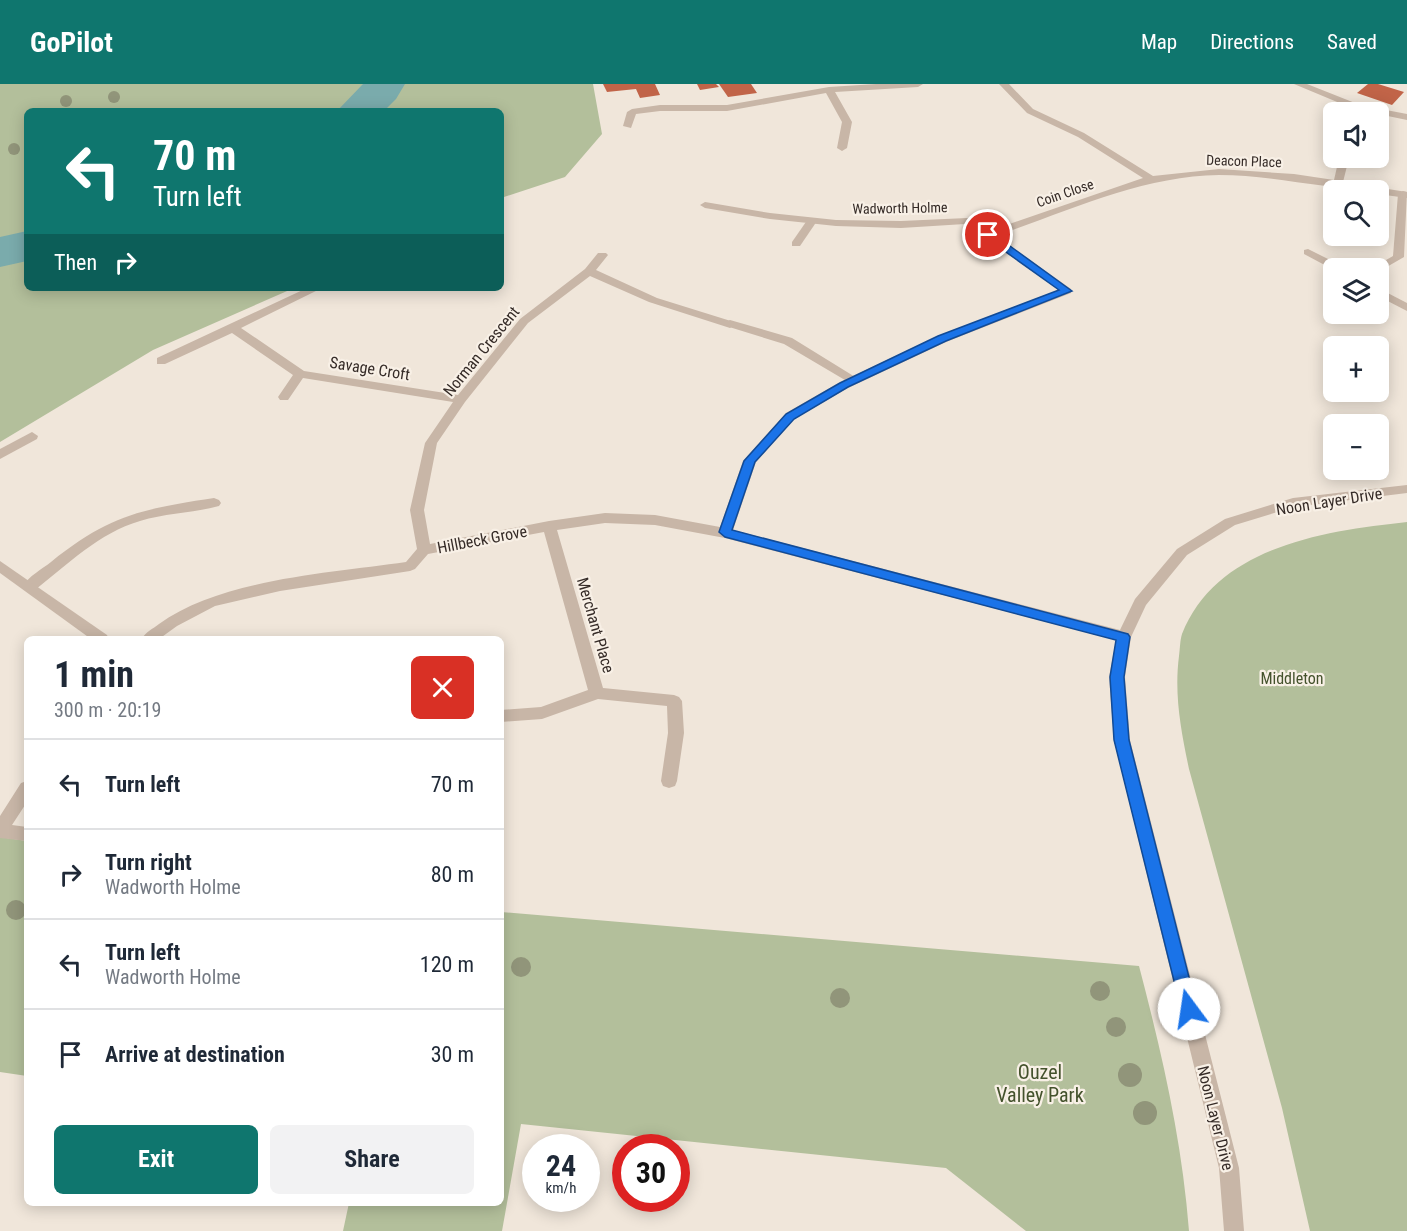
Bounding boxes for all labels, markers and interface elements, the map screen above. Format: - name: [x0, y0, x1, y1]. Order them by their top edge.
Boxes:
- text: GoPilot: [30, 26, 113, 59]
- text: Map: [1141, 30, 1177, 54]
- text: Directions: [1210, 30, 1294, 54]
- text: Saved: [1327, 30, 1377, 54]
- map controls: [1323, 102, 1389, 480]
- button: sound: [1323, 102, 1389, 168]
- text: 70 m: [153, 131, 236, 180]
- icon: left: [54, 132, 132, 210]
- street label: Deacon Place: [1206, 152, 1282, 170]
- street label: Coin Close: [1034, 176, 1096, 210]
- button: search: [1323, 180, 1389, 246]
- text: Turn left: [153, 181, 242, 213]
- street label: Wadworth Holme: [852, 199, 948, 217]
- pin: [962, 209, 1013, 260]
- icon: arrive: [971, 218, 1004, 251]
- icon: right: [109, 246, 142, 279]
- text: Then: [54, 250, 97, 275]
- button: layers: [1323, 258, 1389, 324]
- street label: Norman Crescent: [439, 302, 524, 400]
- button: +: [1323, 336, 1389, 402]
- street label: Savage Croft: [328, 353, 412, 384]
- button: −: [1323, 414, 1389, 480]
- street label: Noon Layer Drive: [1275, 484, 1383, 519]
- street label: Hillbeck Grove: [436, 521, 529, 557]
- street label: Merchant Place: [573, 575, 618, 675]
- text: 1 min: [54, 654, 134, 696]
- button: close: [411, 656, 474, 719]
- park label: Middleton: [1260, 669, 1324, 688]
- text: 300 m · 20:19: [54, 698, 161, 722]
- icon: left: [54, 768, 87, 801]
- text: Turn left: [105, 772, 180, 797]
- text: 70 m: [431, 772, 474, 797]
- text: Turn right: [105, 850, 192, 875]
- icon: right: [54, 858, 87, 891]
- text: 80 m: [431, 862, 474, 887]
- text: Wadworth Holme: [105, 875, 241, 899]
- text: Turn left: [105, 940, 180, 965]
- icon: left: [54, 948, 87, 981]
- text: 120 m: [420, 952, 474, 977]
- text: Wadworth Holme: [105, 965, 241, 989]
- position arrow: [1157, 977, 1221, 1041]
- icon: arrive: [54, 1038, 87, 1071]
- text: Arrive at destination: [105, 1042, 285, 1067]
- text: 30 m: [431, 1042, 474, 1067]
- park label: Ouzel Valley Park: [996, 1060, 1084, 1107]
- street label: Noon Layer Drive: [1193, 1064, 1238, 1172]
- button: Exit: [54, 1125, 258, 1194]
- button: Share: [270, 1125, 474, 1194]
- speed limit sign: 30: [612, 1134, 690, 1212]
- text: 24: [546, 1148, 576, 1183]
- text: km/h: [546, 1179, 576, 1197]

